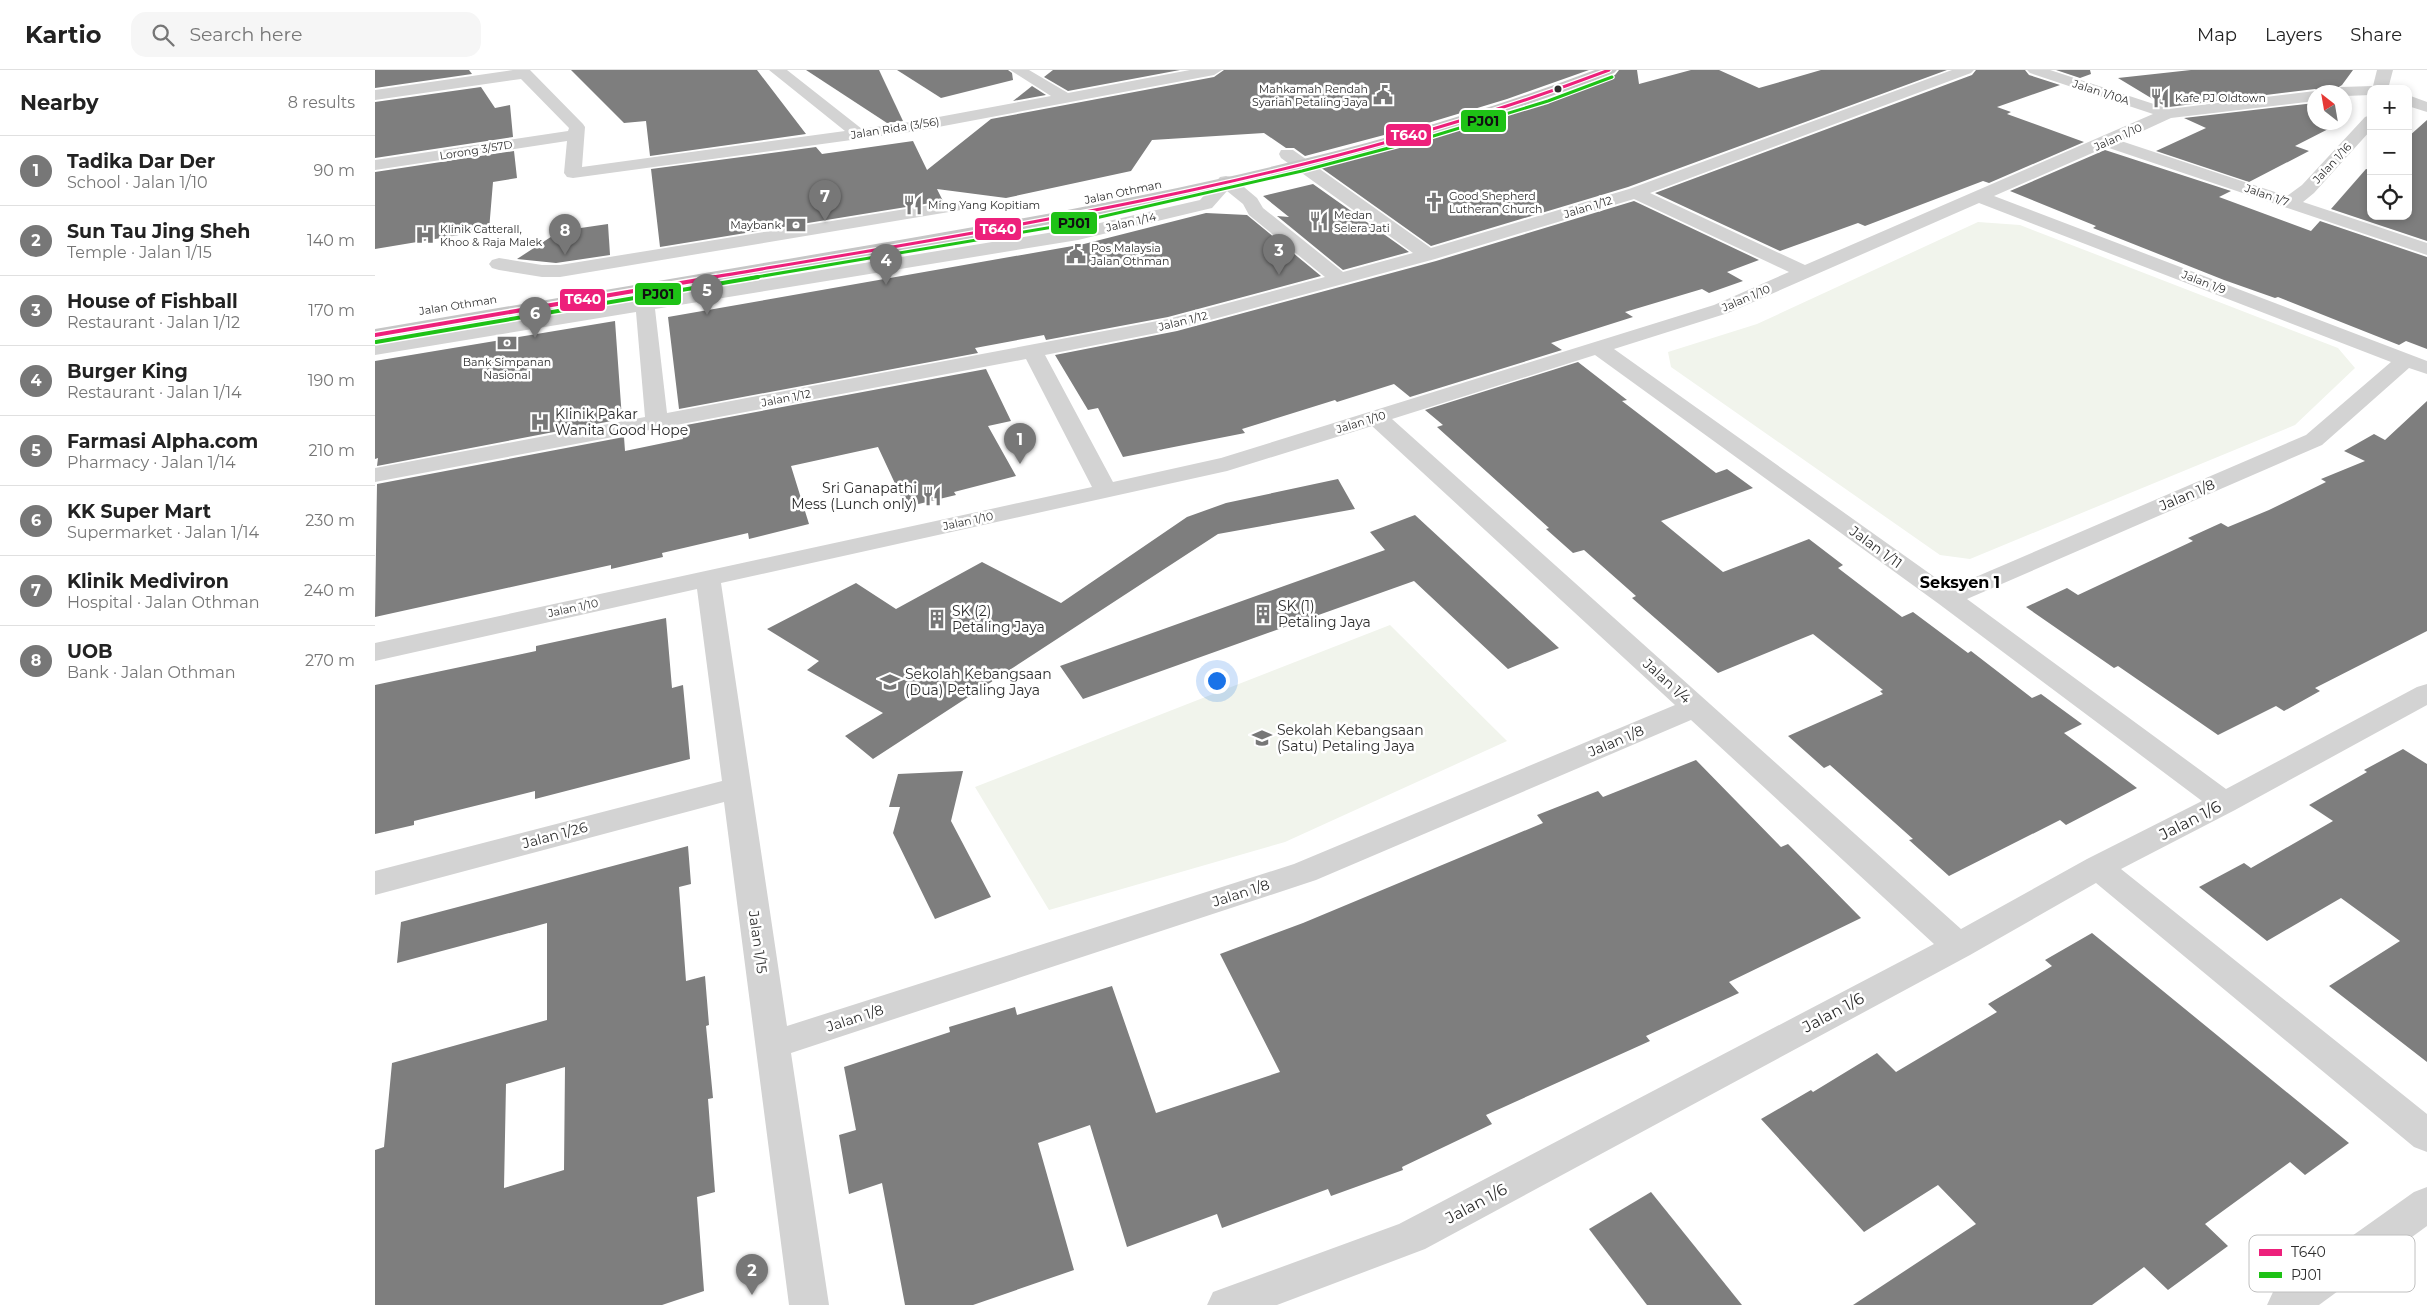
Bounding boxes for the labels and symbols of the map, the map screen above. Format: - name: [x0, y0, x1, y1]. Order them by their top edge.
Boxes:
- street label: Jalan 1/10A: [2070, 76, 2131, 108]
- place label: Mahkamah Rendah Syariah Petaling Jaya: [1252, 82, 1368, 109]
- public building icon: Mahkamah Rendah Syariah Petaling Jaya: [1372, 84, 1394, 106]
- unlabelled marker: [1553, 84, 1563, 94]
- north arrow: [2307, 85, 2352, 130]
- restaurant icon: Kafe PJ Oldtown: [2149, 87, 2171, 109]
- place label: Kafe PJ Oldtown: [2175, 91, 2266, 105]
- line badge: PJ01: [1460, 109, 1507, 133]
- text: PJ01: [1467, 112, 1499, 130]
- street label: Jalan Rida (3/56): [849, 114, 940, 142]
- street label: Jalan 1/10: [2091, 120, 2144, 154]
- line badge: T640: [1385, 123, 1432, 147]
- text: T640: [1391, 126, 1427, 144]
- street label: Lorong 3/57D: [438, 137, 514, 163]
- street label: Jalan 1/16: [2309, 140, 2355, 187]
- street label: Jalan Othman: [1082, 177, 1163, 207]
- pin: 7: [809, 180, 841, 221]
- street label: Jalan 1/7: [2242, 181, 2291, 209]
- place label: Good Shepherd Lutheran Church: [1449, 189, 1543, 216]
- church icon: Good Shepherd Lutheran Church: [1423, 191, 1445, 213]
- street label: Jalan 1/12: [1561, 193, 1614, 221]
- restaurant icon: Ming Yang Kopitiam: [902, 194, 924, 216]
- place label: Ming Yang Kopitiam: [928, 198, 1040, 212]
- place label: Medan Selera Jati: [1334, 208, 1390, 235]
- street label: Jalan 1/14: [1104, 209, 1158, 235]
- restaurant icon: Medan Selera Jati: [1308, 210, 1330, 232]
- line badge: PJ01: [1050, 211, 1098, 235]
- pin: 8: [549, 214, 581, 255]
- bank icon: Maybank: [785, 214, 807, 236]
- text: PJ01: [1058, 214, 1090, 232]
- line badge: T640: [974, 217, 1022, 241]
- place label: Maybank: [730, 218, 781, 232]
- text: T640: [980, 220, 1016, 238]
- place label: Klinik Catterall, Khoo & Raja Malek: [440, 222, 543, 249]
- hospital icon: Klinik Catterall, Khoo & Raja Malek: [414, 224, 436, 246]
- pin: 3: [1263, 234, 1295, 275]
- place label: Pos Malaysia Jalan Othman: [1090, 241, 1170, 268]
- public building icon: Pos Malaysia Jalan Othman: [1065, 243, 1087, 265]
- pin: 4: [870, 244, 902, 285]
- street label: Jalan 1/9: [2179, 267, 2228, 297]
- pin: 5: [691, 274, 723, 315]
- line badge: PJ01: [634, 282, 682, 306]
- street label: Jalan 1/10: [1719, 282, 1772, 315]
- text: PJ01: [642, 285, 674, 303]
- line badge: T640: [559, 288, 606, 312]
- text: T640: [565, 290, 601, 308]
- street label: Jalan Othman: [417, 292, 498, 318]
- pin: 6: [519, 297, 551, 338]
- street label: Jalan 1/12: [1156, 308, 1209, 334]
- bank icon: Bank Simpanan Nasional: [496, 332, 518, 354]
- place label: Bank Simpanan Nasional: [463, 355, 551, 382]
- street label: Jalan 1/12: [759, 386, 812, 410]
- place label: Klinik Pakar Wanita Good Hope: [555, 405, 688, 439]
- street label: Jalan 1/10: [1334, 408, 1387, 436]
- hospital icon: Klinik Pakar Wanita Good Hope: [529, 411, 551, 433]
- pin: 1: [1004, 423, 1036, 464]
- street label: Jalan 1/8: [2156, 475, 2218, 515]
- place label: Sri Ganapathi Mess (Lunch only): [791, 479, 917, 513]
- restaurant icon: Sri Ganapathi Mess (Lunch only): [921, 485, 943, 507]
- street label: Jalan 1/10: [941, 509, 994, 533]
- street label: Jalan 1/11: [1845, 521, 1906, 572]
- district label: Seksyen 1: [1920, 573, 2000, 592]
- street label: Jalan 1/10: [546, 596, 599, 620]
- place label: SK (1) Petaling Jaya: [1278, 597, 1371, 631]
- place label: SK (2) Petaling Jaya: [952, 602, 1045, 636]
- building icon: SK (1) Petaling Jaya: [1252, 603, 1274, 625]
- building icon: SK (2) Petaling Jaya: [926, 608, 948, 630]
- street label: Jalan 1/4: [1639, 654, 1695, 708]
- place label: Sekolah Kebangsaan (Dua) Petaling Jaya: [905, 665, 1052, 699]
- your location: [1204, 668, 1230, 694]
- school or university icon: Sekolah Kebangsaan (Dua) Petaling Jaya: [879, 671, 901, 693]
- place label: Sekolah Kebangsaan (Satu) Petaling Jaya: [1277, 721, 1424, 755]
- street label: Jalan 1/8: [1585, 721, 1647, 761]
- school or university icon: Sekolah Kebangsaan (Satu) Petaling Jaya: [1251, 727, 1273, 749]
- street label: Jalan 1/6: [2155, 797, 2225, 845]
- street label: Jalan 1/26: [520, 818, 590, 853]
- street label: Jalan 1/8: [1209, 875, 1272, 911]
- street label: Jalan 1/15: [745, 908, 771, 975]
- street label: Jalan 1/6: [1798, 988, 1867, 1037]
- street label: Jalan 1/8: [823, 1000, 886, 1036]
- street label: Jalan 1/6: [1441, 1179, 1510, 1228]
- legend: [2249, 1235, 2415, 1292]
- text: T640: [2291, 1243, 2326, 1261]
- pin: 2: [736, 1254, 768, 1295]
- text: PJ01: [2291, 1266, 2322, 1284]

